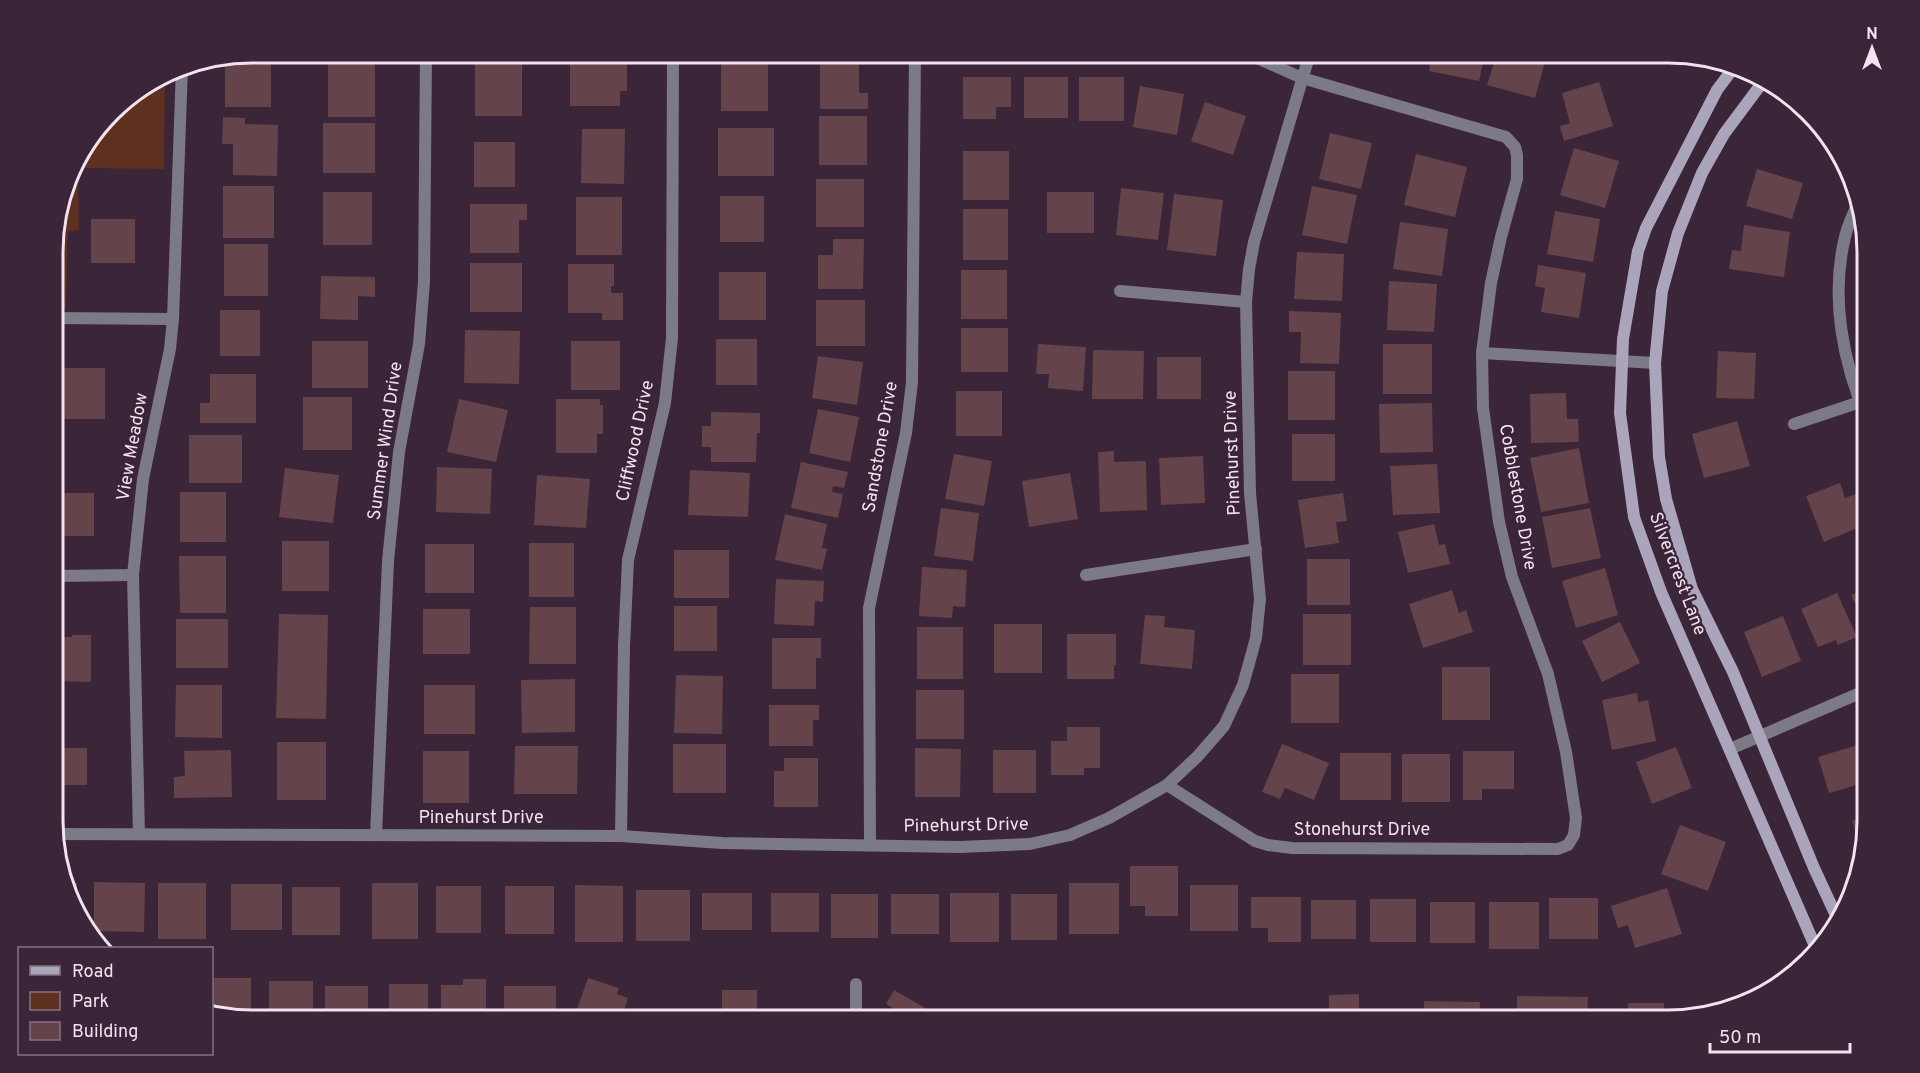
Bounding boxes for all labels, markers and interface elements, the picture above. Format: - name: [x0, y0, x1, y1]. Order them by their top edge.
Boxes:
- north arrow: [1842, 18, 1902, 78]
- text: N: [1866, 25, 1878, 45]
- street label: Summer Wind Drive: [363, 360, 409, 522]
- street label: Cliffwood Drive: [612, 378, 660, 504]
- street label: Sandstone Drive: [858, 380, 904, 514]
- street label: Pinehurst Drive: [1219, 390, 1247, 516]
- street label: View Meadow: [112, 391, 154, 503]
- street label: Cobblestone Drive: [1493, 422, 1541, 572]
- street label: Silvercrest Lane: [1643, 509, 1711, 639]
- street label: Pinehurst Drive: [418, 807, 544, 830]
- street label: Pinehurst Drive: [903, 813, 1029, 839]
- street label: Stonehurst Drive: [1294, 819, 1430, 842]
- legend: [18, 947, 213, 1055]
- text: Road: [72, 961, 114, 984]
- text: Park: [72, 991, 109, 1014]
- scale bar: [1710, 1016, 1850, 1054]
- text: Building: [72, 1021, 138, 1044]
- text: 50 m: [1719, 1027, 1761, 1050]

